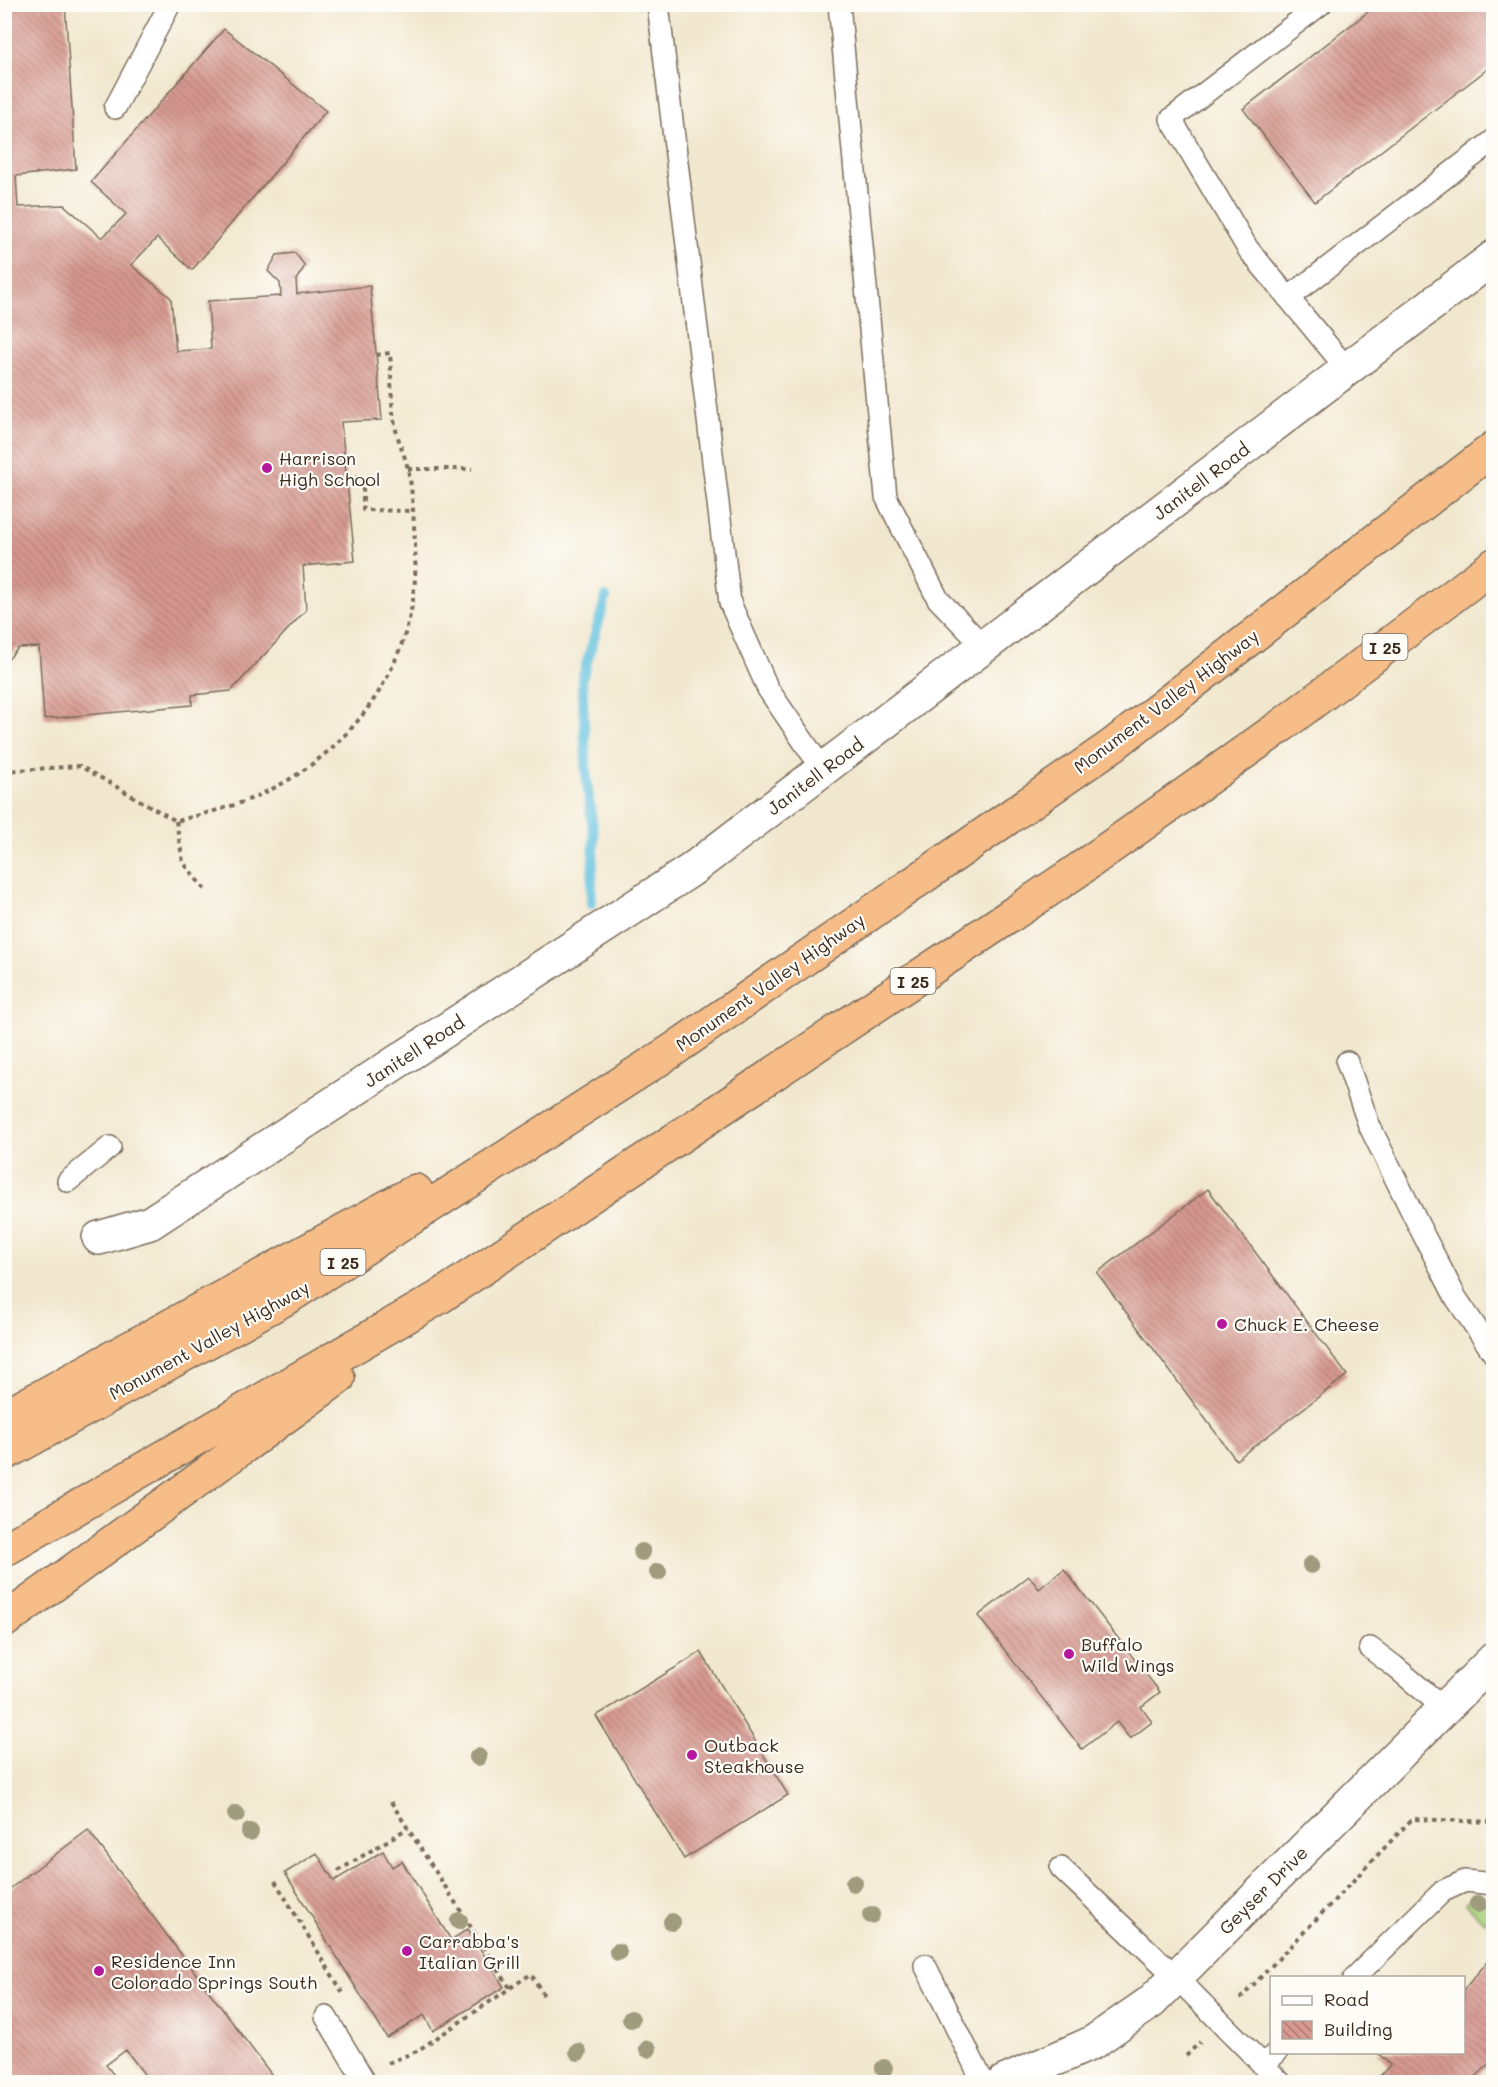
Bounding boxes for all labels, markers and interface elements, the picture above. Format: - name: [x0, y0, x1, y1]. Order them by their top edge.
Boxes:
- street label: Janitell Road: [1148, 437, 1254, 525]
- place label: Harrison High School: [279, 446, 380, 491]
- marker: Harrison High School: [260, 461, 274, 475]
- street label: Monument Valley Highway: [1069, 624, 1263, 778]
- road number: I 25: [1362, 634, 1408, 660]
- street label: Janitell Road: [762, 732, 868, 820]
- street label: Monument Valley Highway: [671, 907, 869, 1057]
- road number: I 25: [890, 968, 936, 994]
- street label: Janitell Road: [359, 1010, 469, 1092]
- road number: I 25: [320, 1249, 366, 1275]
- street label: Monument Valley Highway: [105, 1275, 313, 1405]
- place label: Chuck E. Cheese: [1234, 1312, 1379, 1336]
- marker: Chuck E. Cheese: [1215, 1317, 1229, 1331]
- place label: Buffalo Wild Wings: [1081, 1632, 1174, 1677]
- marker: Buffalo Wild Wings: [1062, 1647, 1076, 1661]
- place label: Outback Steakhouse: [704, 1733, 805, 1778]
- marker: Outback Steakhouse: [685, 1748, 699, 1762]
- street label: Geyser Drive: [1213, 1840, 1313, 1940]
- place label: Carrabba's Italian Grill: [419, 1929, 520, 1974]
- marker: Carrabba's Italian Grill: [400, 1944, 414, 1958]
- place label: Residence Inn Colorado Springs South: [111, 1949, 317, 1994]
- marker: Residence Inn Colorado Springs South: [92, 1964, 106, 1978]
- legend: [1270, 1976, 1465, 2054]
- text: Road: [1324, 1987, 1369, 2011]
- text: Building: [1324, 2017, 1392, 2041]

